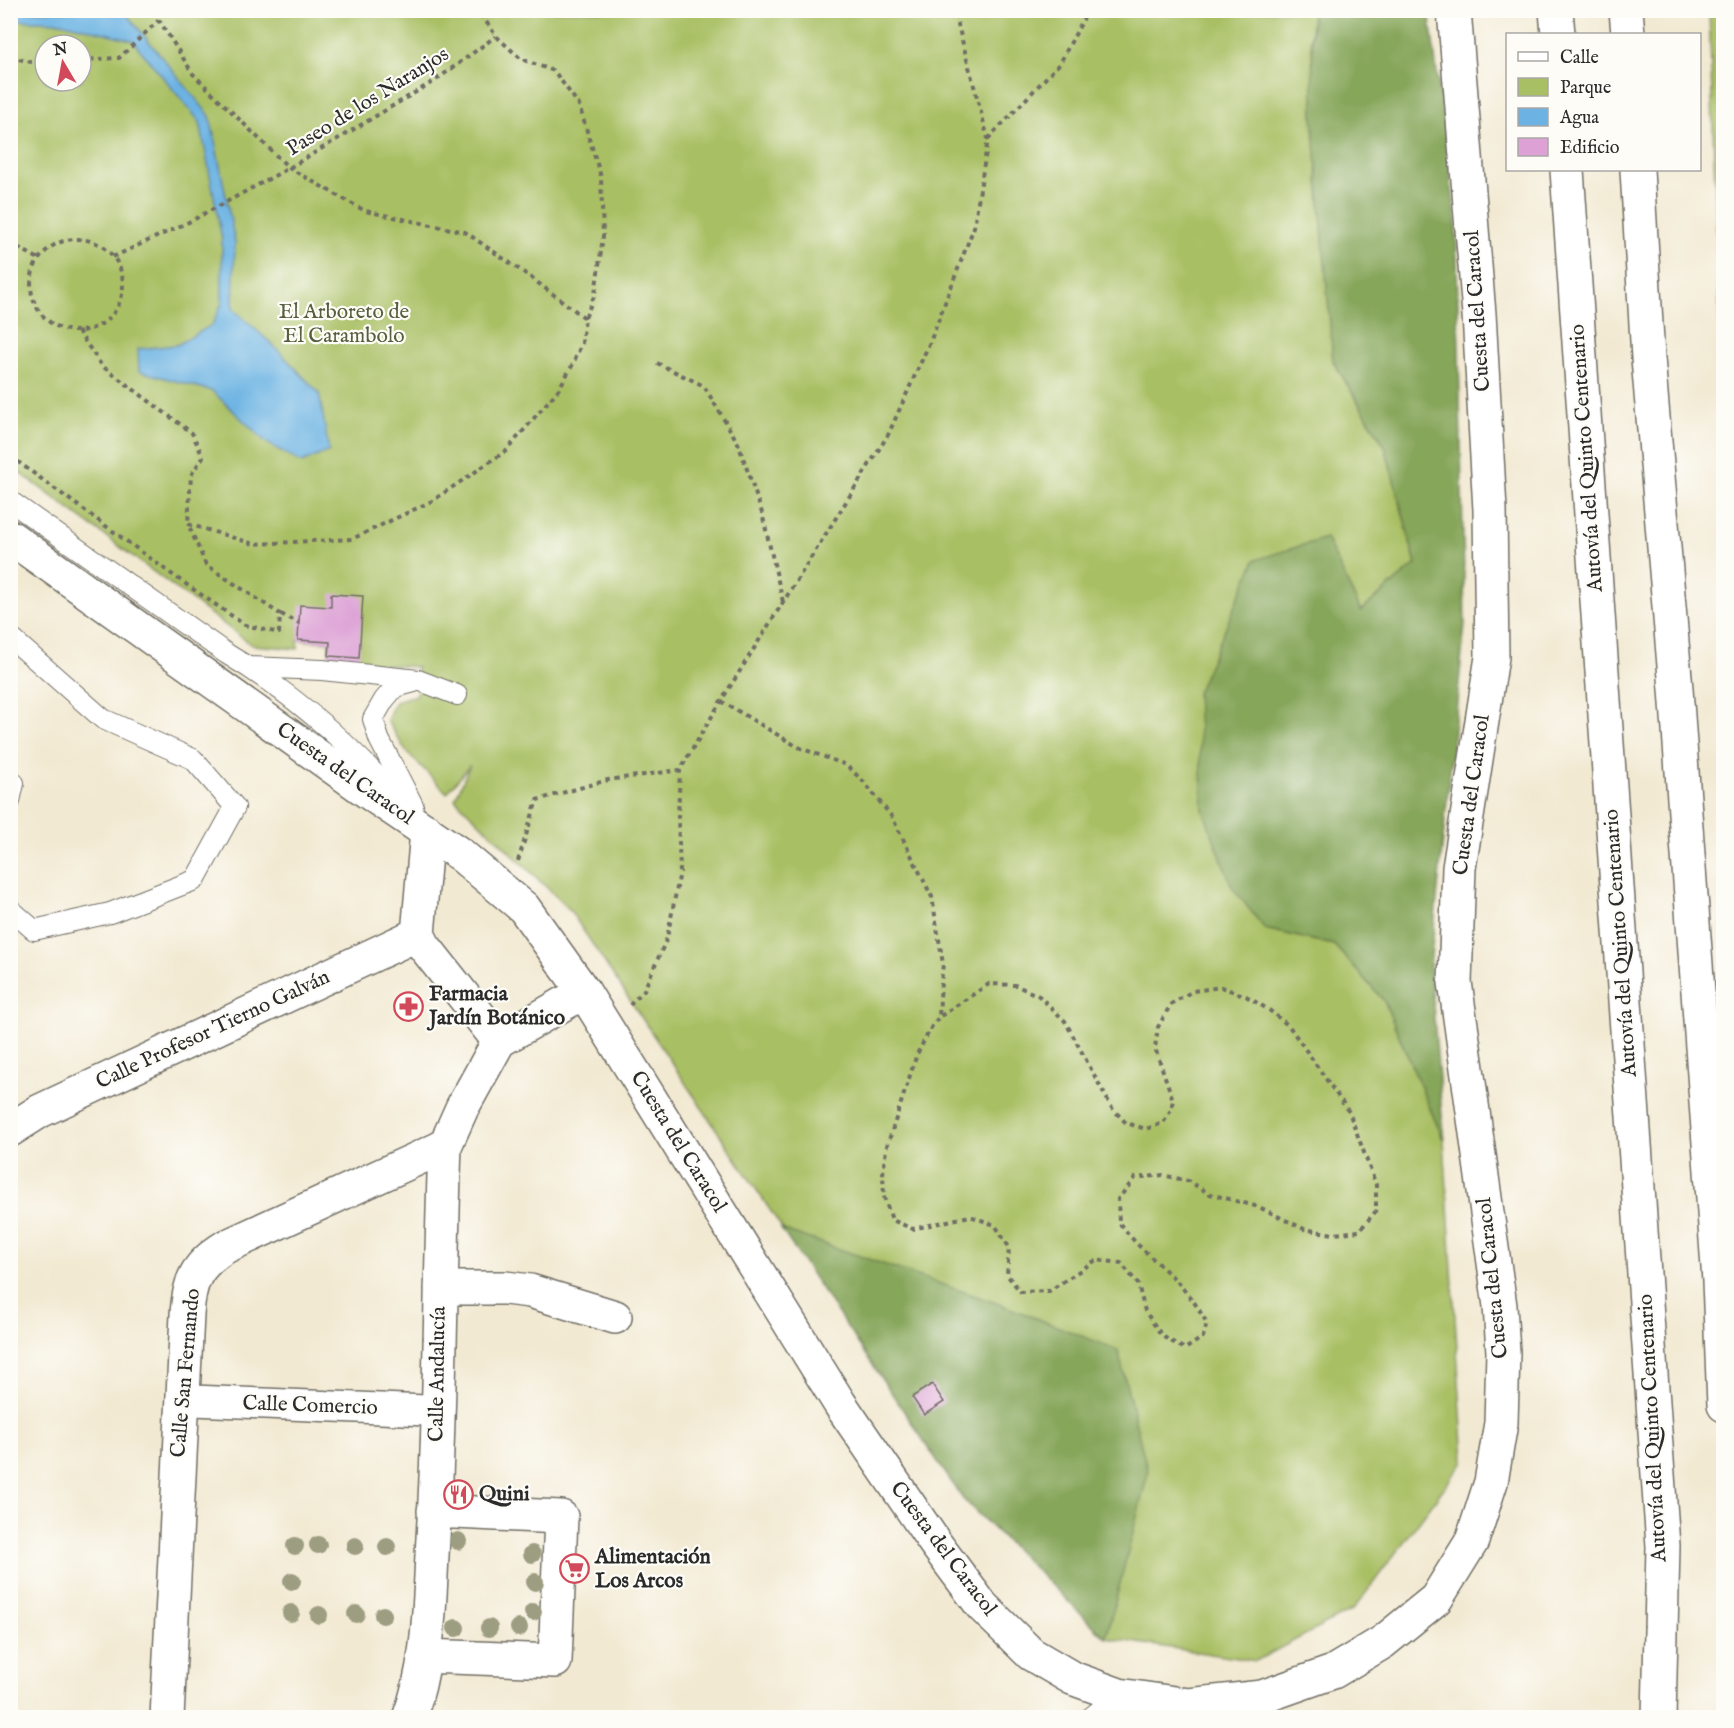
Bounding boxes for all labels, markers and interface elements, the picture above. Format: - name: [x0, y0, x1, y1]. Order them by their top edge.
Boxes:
- north arrow: [33, 33, 93, 93]
- legend: [1506, 33, 1701, 171]
- text: N: [51, 39, 69, 61]
- street label: Paseo de los Naranjos: [282, 41, 454, 163]
- text: Calle: [1560, 47, 1599, 70]
- text: Parque: [1560, 77, 1611, 100]
- text: Agua: [1559, 107, 1599, 130]
- text: Edificio: [1560, 137, 1620, 160]
- street label: Cuesta del Caracol: [1459, 229, 1497, 393]
- park label: El Arboreto de El Carambolo: [279, 299, 410, 350]
- street label: Autovía del Quinto Centenario: [1564, 323, 1610, 594]
- street label: Cuesta del Caracol: [1447, 713, 1497, 877]
- street label: Cuesta del Caracol: [271, 717, 419, 832]
- street label: Autovía del Quinto Centenario: [1598, 808, 1644, 1079]
- street label: Calle Profesor Tierno Galván: [92, 964, 334, 1096]
- place label: Farmacia Jardín Botánico: [426, 981, 566, 1032]
- pharmacy icon: Farmacia Jardín Botánico: [392, 990, 424, 1022]
- street label: Cuesta del Caracol: [624, 1066, 732, 1218]
- street label: Cuesta del Caracol: [1471, 1196, 1515, 1360]
- street label: Calle San Fernando: [165, 1287, 207, 1459]
- street label: Autovía del Quinto Centenario: [1632, 1293, 1674, 1564]
- street label: Calle Andalucía: [423, 1305, 453, 1442]
- street label: Calle Comercio: [242, 1390, 378, 1422]
- street label: Cuesta del Caracol: [884, 1476, 1003, 1622]
- restaurant icon: Quini: [442, 1478, 474, 1510]
- place label: Quini: [479, 1481, 530, 1508]
- place label: Alimentación Los Arcos: [594, 1544, 711, 1595]
- supermarket icon: Alimentación Los Arcos: [558, 1553, 590, 1585]

